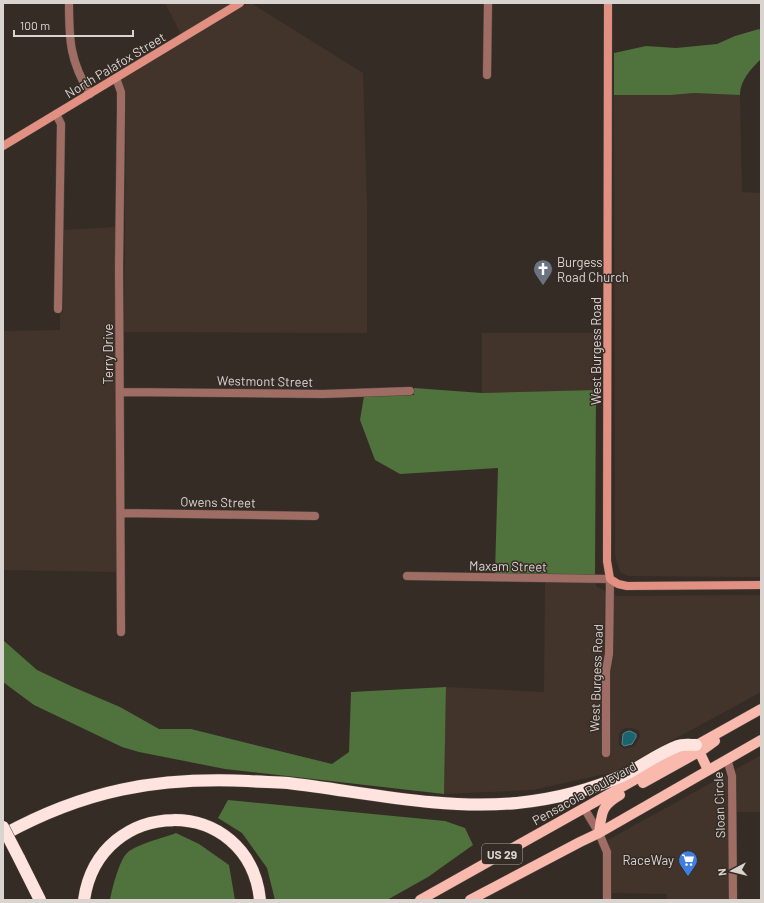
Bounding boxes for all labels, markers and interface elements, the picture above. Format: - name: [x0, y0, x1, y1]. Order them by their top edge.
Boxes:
- scale bar: [14, 12, 133, 38]
- text: 100 m: [20, 18, 50, 32]
- street label: North Palafox Street: [62, 29, 168, 101]
- place label: Burgess Road Church: [557, 254, 629, 285]
- church icon: Burgess Road Church: [532, 258, 554, 286]
- street label: West Burgess Road: [588, 297, 604, 405]
- street label: Terry Drive: [100, 324, 116, 384]
- street label: Westmont Street: [217, 372, 313, 390]
- street label: Owens Street: [180, 493, 256, 511]
- street label: Maxam Street: [469, 557, 547, 575]
- street label: West Burgess Road: [586, 624, 606, 732]
- street label: Pensacola Boulevard: [529, 758, 639, 828]
- street label: Sloan Circle: [710, 771, 728, 839]
- road number: US 29: [482, 844, 522, 864]
- supermarket icon: RaceWay: [677, 849, 699, 877]
- north arrow: [712, 851, 752, 891]
- place label: RaceWay: [622, 852, 674, 868]
- text: N: [715, 868, 728, 877]

